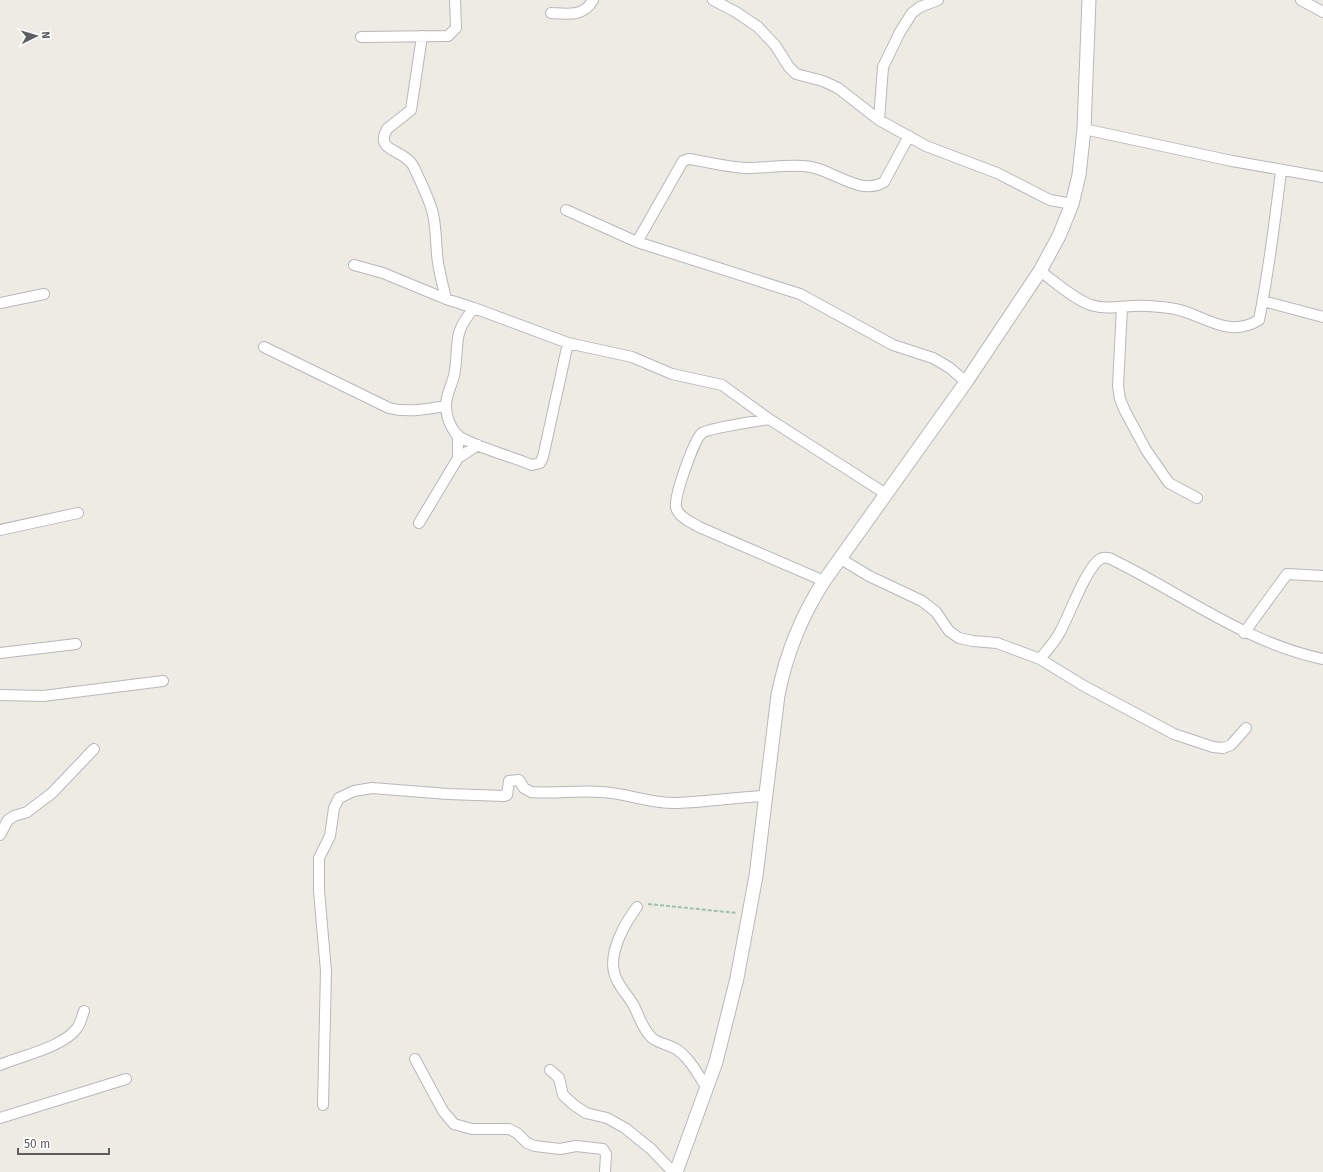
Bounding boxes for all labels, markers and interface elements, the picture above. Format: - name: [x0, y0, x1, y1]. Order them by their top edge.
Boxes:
- north arrow: [16, 16, 56, 56]
- text: N: [39, 31, 52, 39]
- scale bar: [18, 1130, 109, 1156]
- text: 50 m: [24, 1137, 50, 1151]

